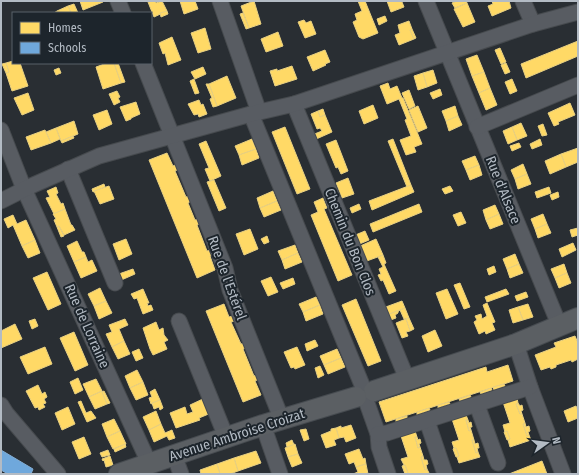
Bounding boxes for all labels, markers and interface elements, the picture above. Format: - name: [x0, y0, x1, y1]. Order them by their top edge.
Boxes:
- legend: [12, 12, 152, 64]
- text: Homes: [48, 21, 82, 35]
- text: Schools: [48, 41, 86, 55]
- street label: Rue d'Alsace: [482, 154, 524, 226]
- street label: Chemin du Bon Clos: [321, 186, 379, 298]
- street label: Rue de l'Estérel: [204, 234, 250, 323]
- street label: Rue de Lorraine: [61, 281, 113, 371]
- street label: Avenue Ambroise Croizat: [167, 405, 307, 465]
- north arrow: [527, 423, 567, 463]
- text: N: [549, 436, 563, 445]

